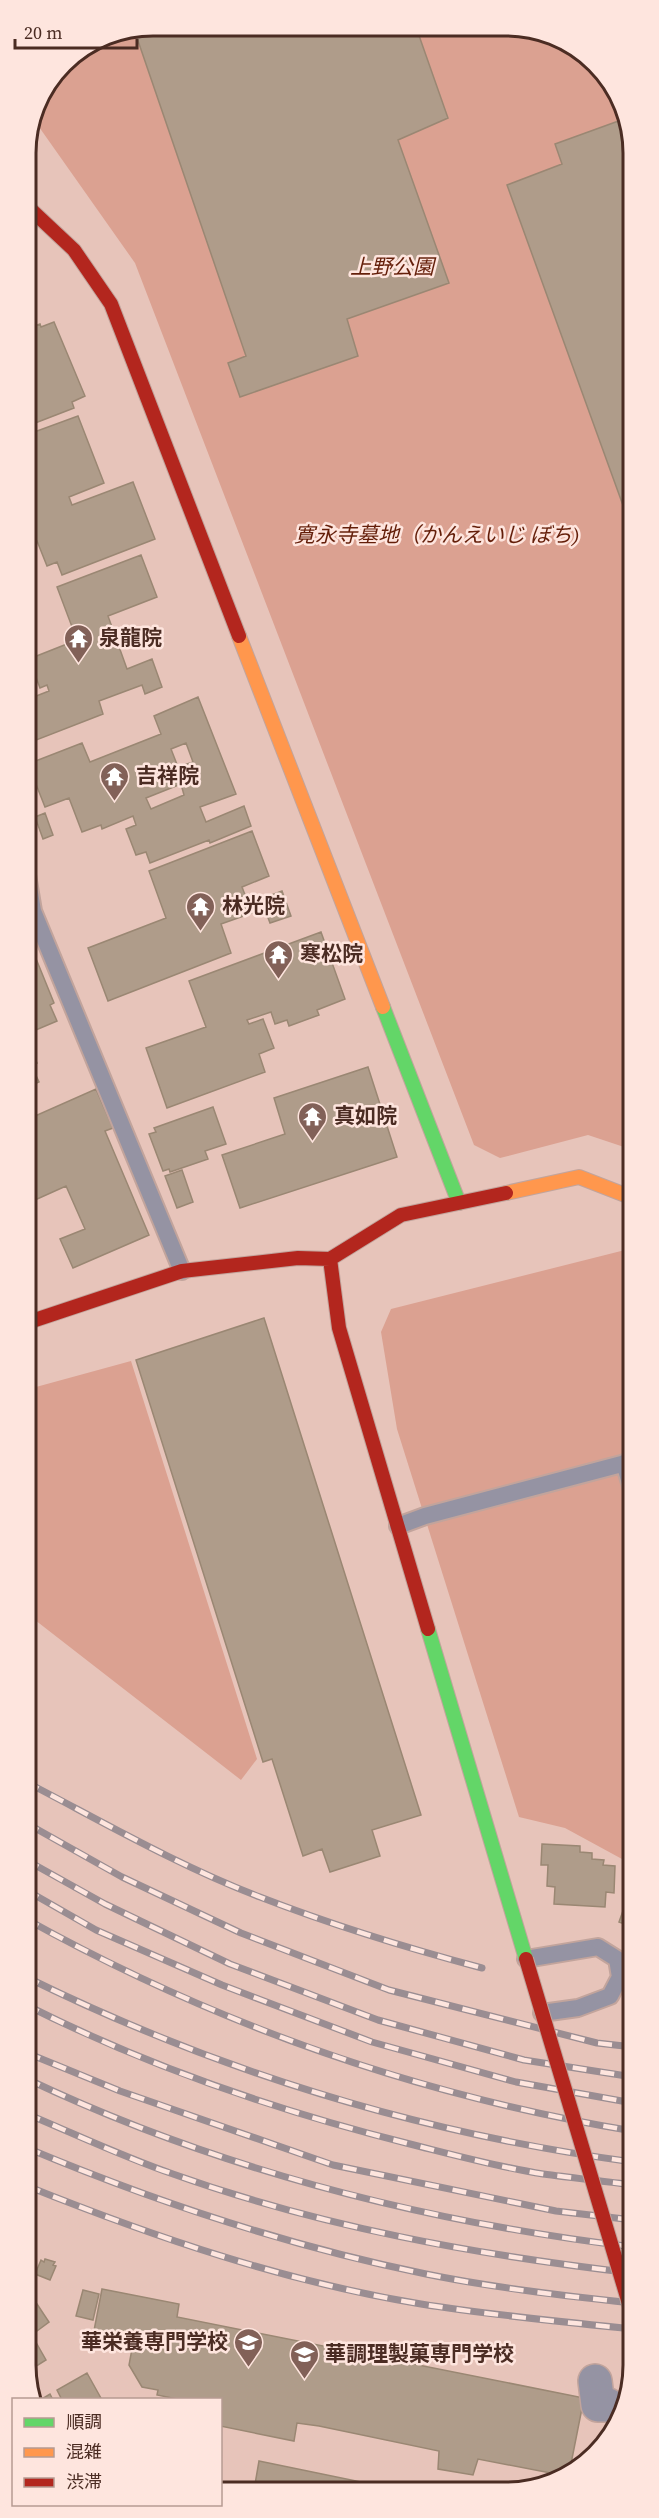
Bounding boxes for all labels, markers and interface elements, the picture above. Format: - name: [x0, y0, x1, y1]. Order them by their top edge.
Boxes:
- scale bar: [15, 12, 136, 50]
- text: 20 m: [24, 20, 62, 45]
- park label: 上野公園: [350, 252, 437, 281]
- park label: 寛永寺墓地（かんえいじ ぼち): [294, 520, 580, 549]
- temple icon: 泉龍院: [62, 622, 94, 664]
- place label: 泉龍院: [99, 623, 162, 652]
- temple icon: 吉祥院: [99, 760, 131, 802]
- place label: 吉祥院: [136, 761, 199, 790]
- temple icon: 林光院: [185, 890, 217, 932]
- place label: 林光院: [222, 891, 285, 920]
- temple icon: 寒松院: [263, 938, 295, 980]
- place label: 寒松院: [300, 939, 363, 968]
- temple icon: 真如院: [297, 1100, 329, 1142]
- place label: 真如院: [334, 1101, 397, 1130]
- school or university icon: 華栄養専門学校: [233, 2326, 265, 2368]
- place label: 華栄養専門学校: [81, 2327, 228, 2356]
- school or university icon: 華調理製菓専門学校: [288, 2338, 320, 2380]
- place label: 華調理製菓専門学校: [325, 2339, 514, 2368]
- legend: [12, 2398, 222, 2506]
- text: 順調: [66, 2409, 102, 2434]
- text: 混雑: [66, 2439, 102, 2464]
- text: 渋滞: [66, 2469, 102, 2494]

